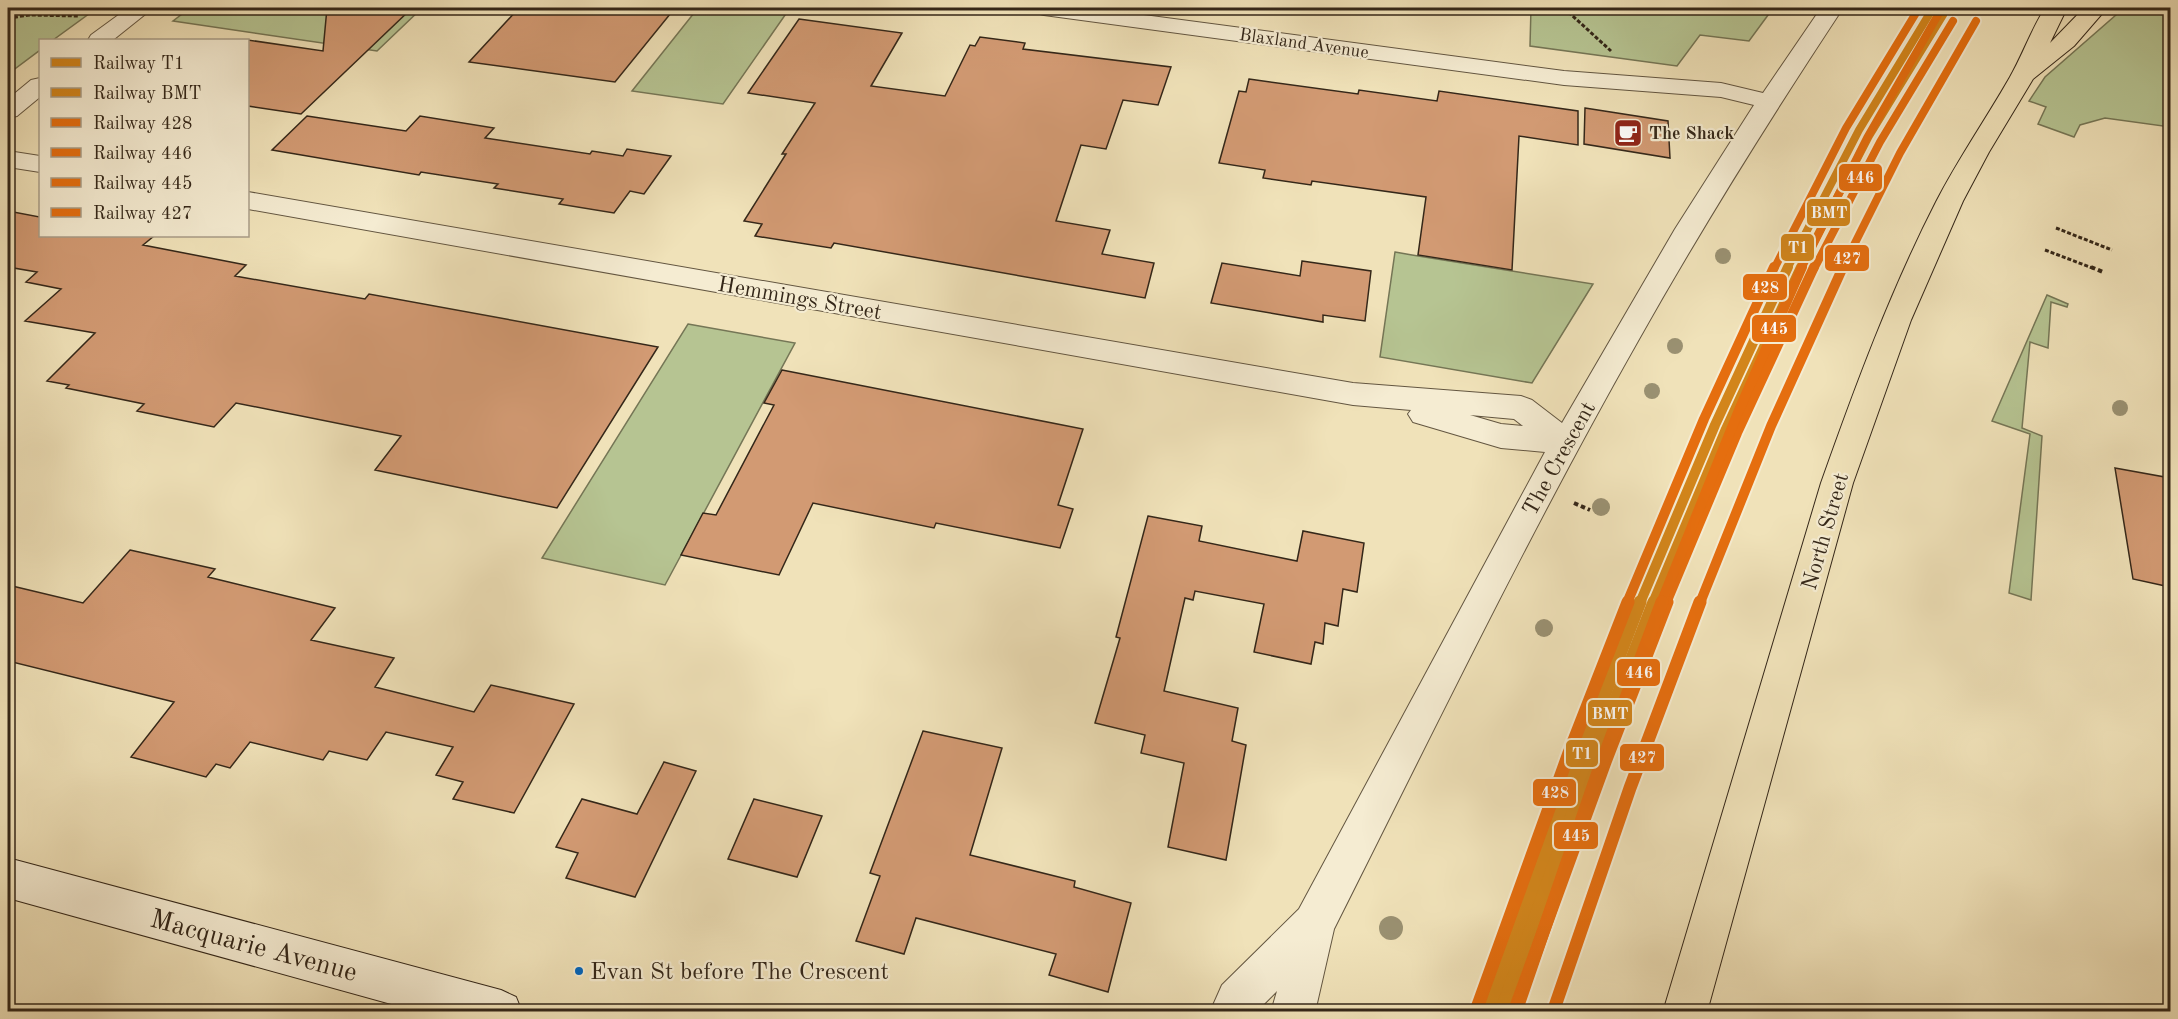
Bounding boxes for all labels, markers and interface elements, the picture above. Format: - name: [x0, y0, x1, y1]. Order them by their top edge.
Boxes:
- street label: Blaxland Avenue: [1238, 26, 1370, 62]
- legend: [39, 39, 249, 237]
- text: Railway T1: [93, 55, 184, 73]
- text: Railway BMT: [93, 85, 201, 103]
- text: Railway 428: [93, 115, 192, 133]
- cafe icon: The Shack: [1612, 117, 1644, 149]
- place label: The Shack: [1649, 125, 1734, 143]
- text: Railway 446: [93, 145, 192, 163]
- line badge: 446: [1838, 163, 1883, 192]
- text: 446: [1846, 171, 1874, 187]
- text: Railway 445: [93, 175, 192, 193]
- line badge: BMT: [1806, 198, 1851, 227]
- text: Railway 427: [93, 205, 192, 223]
- text: BMT: [1810, 206, 1848, 222]
- line badge: T1: [1780, 233, 1815, 262]
- text: T1: [1788, 241, 1808, 257]
- line badge: 427: [1824, 244, 1870, 272]
- text: 427: [1833, 252, 1861, 268]
- line badge: 428: [1742, 273, 1788, 301]
- street label: Hemmings Street: [716, 274, 883, 324]
- text: 428: [1751, 281, 1779, 297]
- line badge: 445: [1751, 314, 1797, 343]
- text: 445: [1760, 322, 1788, 338]
- street label: The Crescent: [1519, 398, 1600, 520]
- street label: North Street: [1799, 470, 1853, 593]
- line badge: 446: [1616, 658, 1661, 687]
- text: 446: [1625, 666, 1653, 682]
- line badge: BMT: [1587, 699, 1633, 727]
- text: BMT: [1591, 707, 1629, 723]
- line badge: T1: [1565, 739, 1599, 768]
- line badge: 427: [1619, 743, 1665, 772]
- text: T1: [1572, 747, 1592, 763]
- text: 427: [1628, 751, 1656, 767]
- line badge: 428: [1532, 778, 1577, 807]
- text: 428: [1541, 786, 1569, 802]
- line badge: 445: [1553, 821, 1599, 850]
- text: 445: [1562, 829, 1590, 845]
- street label: Macquarie Avenue: [147, 906, 360, 987]
- place label: Evan St before The Crescent: [590, 961, 889, 985]
- marker: Evan St before The Crescent: [573, 965, 585, 977]

